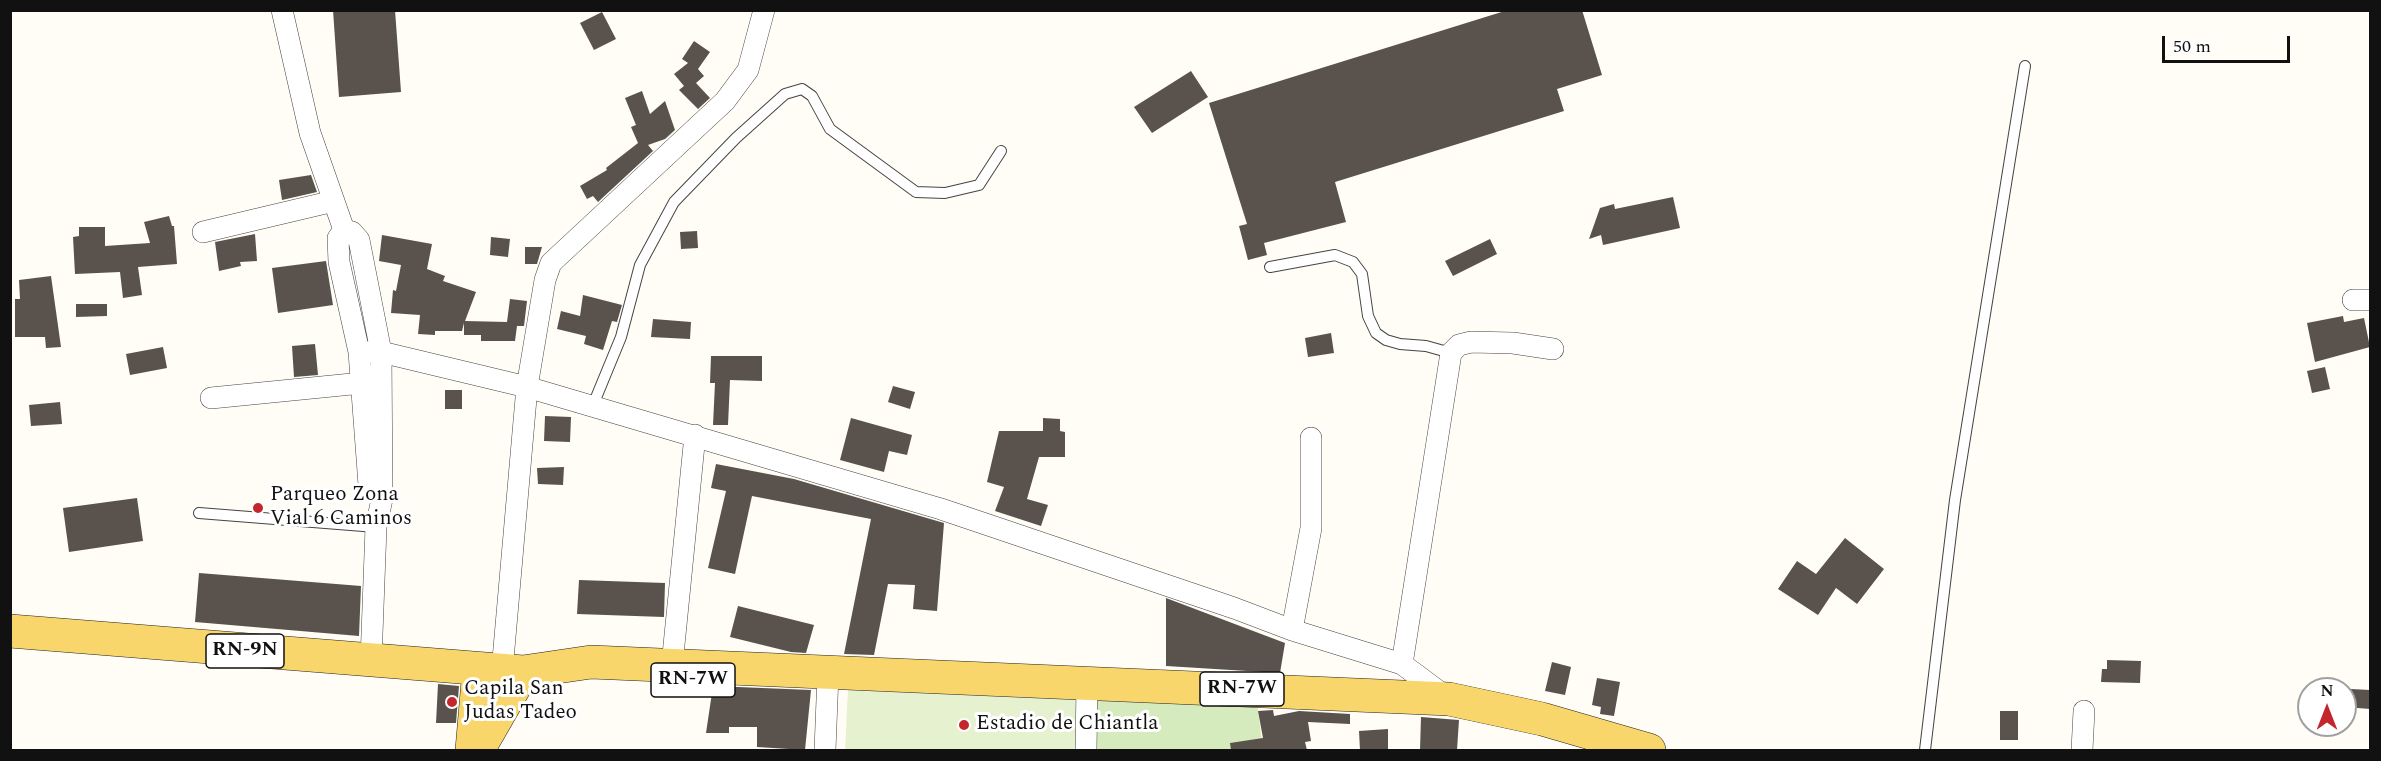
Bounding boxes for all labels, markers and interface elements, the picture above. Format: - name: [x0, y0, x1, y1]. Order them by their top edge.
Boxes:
- scale bar: [2165, 24, 2292, 62]
- text: 50 m: [2173, 33, 2211, 60]
- place label: Parqueo Zona Vial 6 Caminos: [270, 483, 412, 533]
- marker: Parqueo Zona Vial 6 Caminos: [251, 501, 265, 515]
- road number: RN-9N: [206, 634, 284, 668]
- road number: RN-7W: [651, 663, 735, 697]
- road number: RN-7W: [1200, 672, 1284, 706]
- place label: Capila San Judas Tadeo: [464, 677, 577, 727]
- north arrow: [2297, 677, 2357, 737]
- text: N: [2320, 679, 2334, 703]
- marker: Capila San Judas Tadeo: [445, 695, 459, 709]
- place label: Estadio de Chiantla: [976, 712, 1159, 738]
- marker: Estadio de Chiantla: [957, 718, 971, 732]

